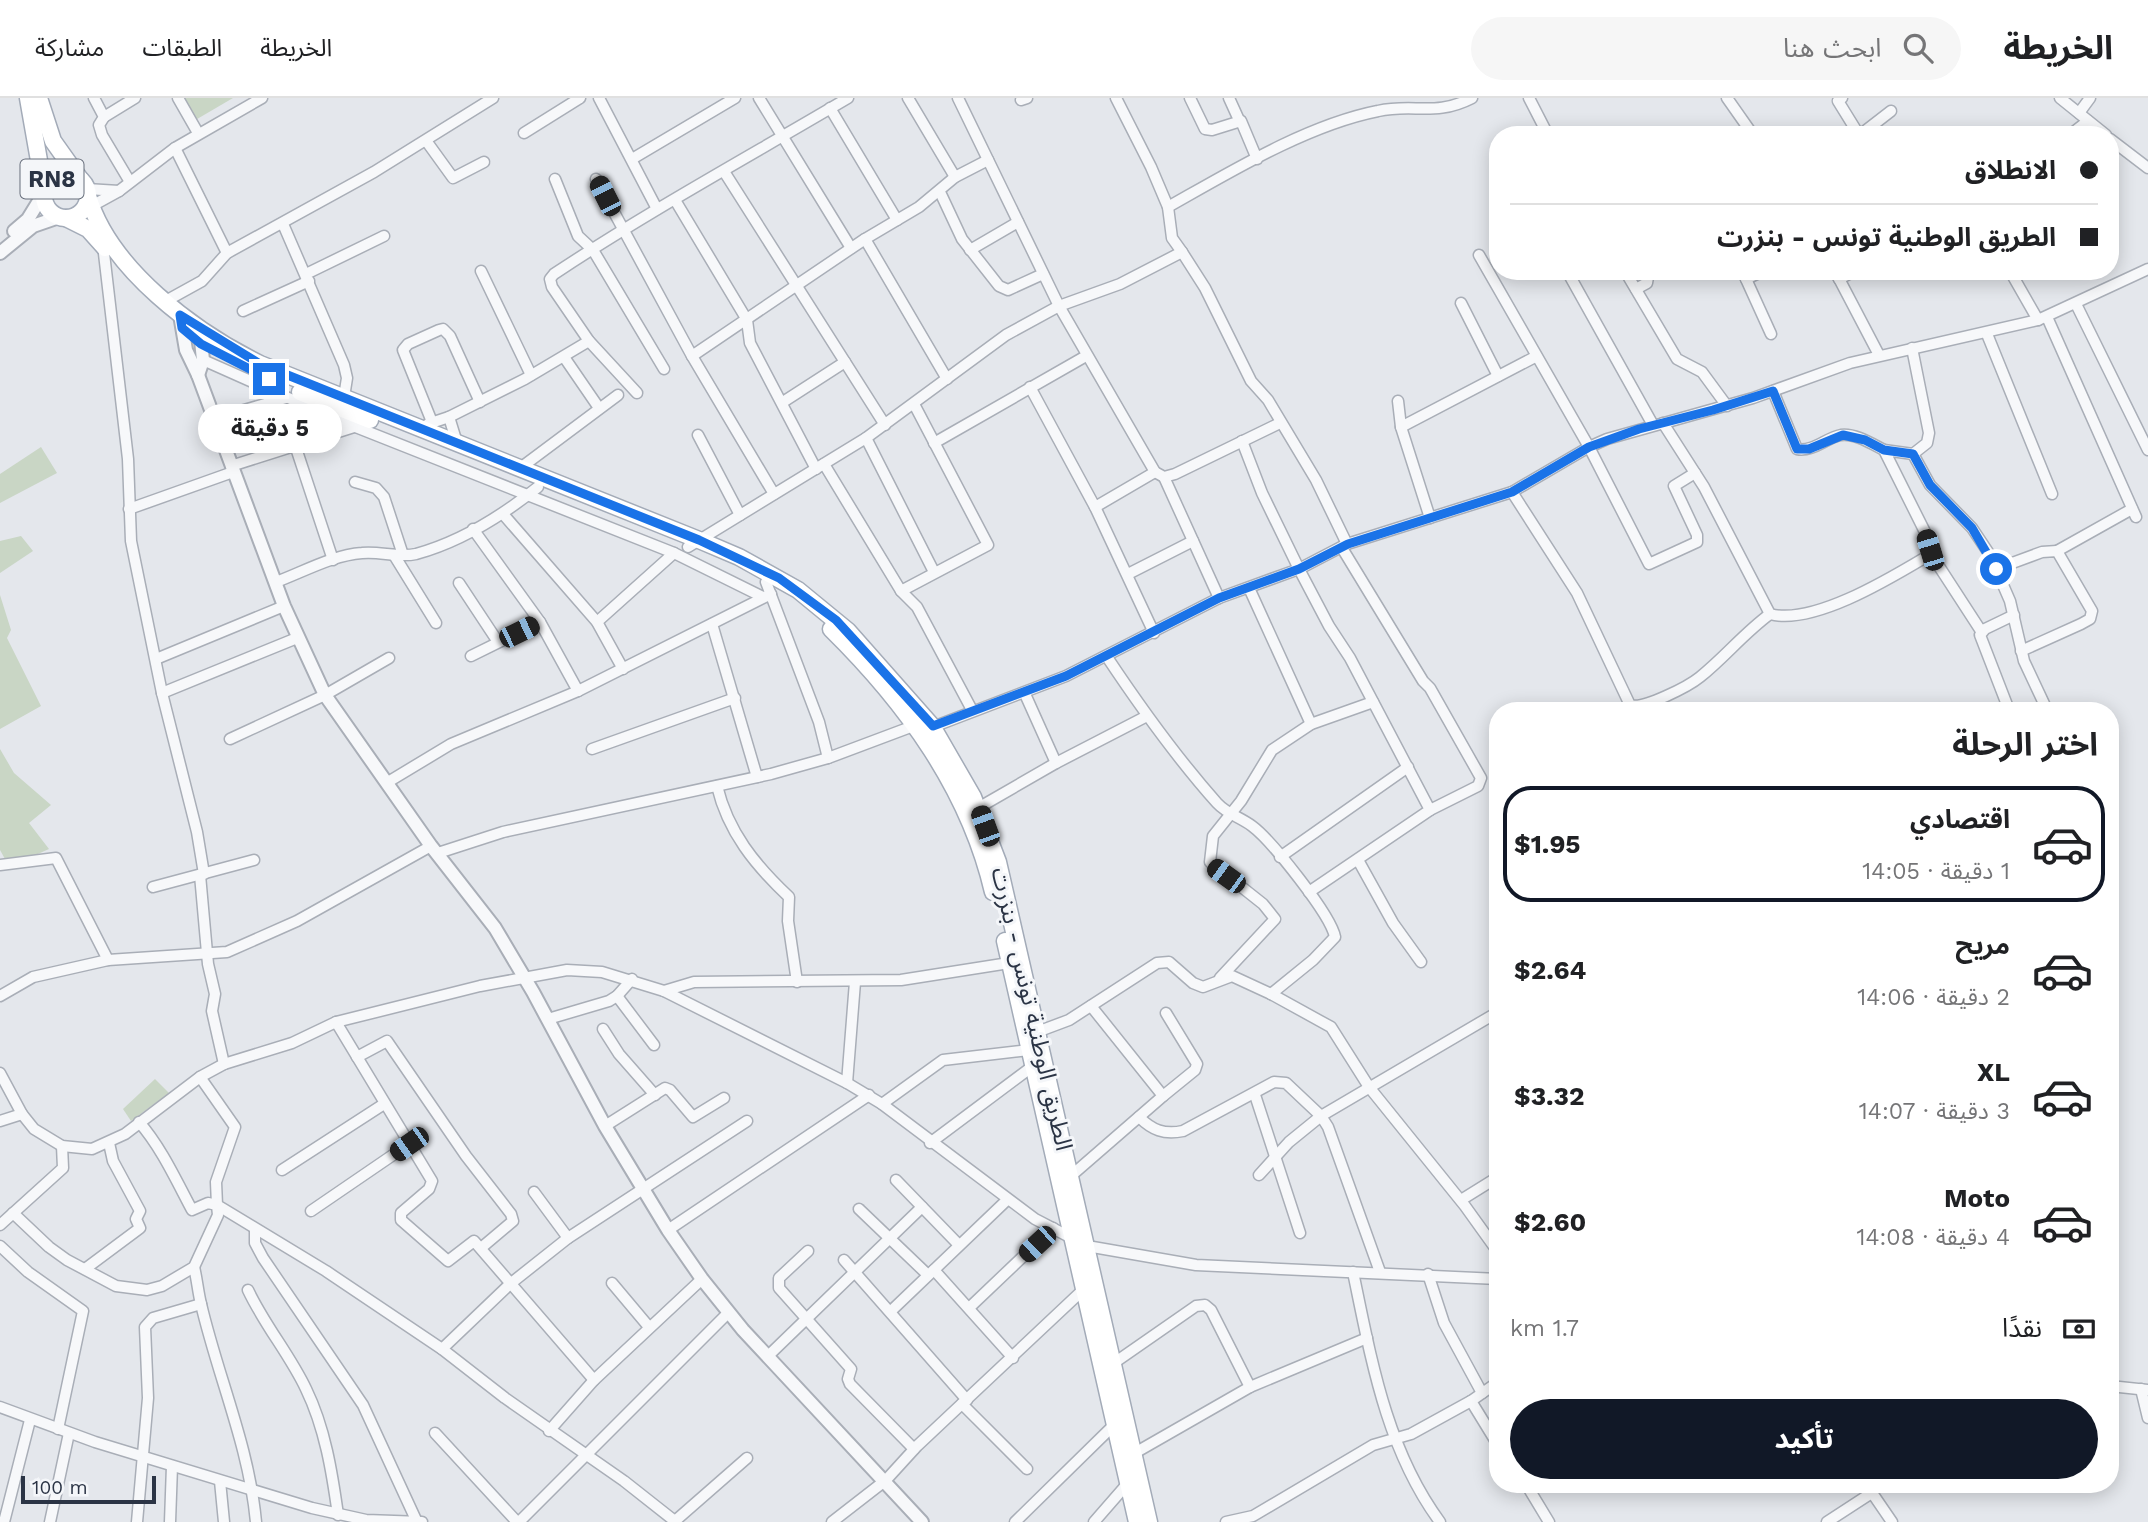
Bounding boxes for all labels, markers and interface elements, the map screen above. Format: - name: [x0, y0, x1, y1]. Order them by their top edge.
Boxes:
- search box: [1471, 17, 1961, 80]
- text: الخريطة: [2003, 28, 2113, 67]
- icon: search: [1899, 29, 1937, 67]
- text: ابحث هنا: [1783, 33, 1881, 63]
- text: مشاركة: [35, 34, 104, 62]
- text: الطبقات: [142, 34, 222, 62]
- text: الخريطة: [260, 34, 332, 62]
- text: الانطلاق: [1965, 155, 2056, 185]
- road number: RN8: [20, 159, 84, 198]
- car: [587, 173, 624, 219]
- text: الطريق الوطنية تونس - بنزرت: [1717, 222, 2056, 252]
- route end: [253, 363, 285, 395]
- callout: 5 دقيقة: [197, 404, 341, 452]
- text: 5 دقيقة: [231, 415, 309, 442]
- car: [1914, 527, 1947, 573]
- route start: [1980, 553, 2012, 585]
- car: [496, 613, 543, 651]
- text: اختر الرحلة: [1952, 725, 2098, 763]
- car: [968, 803, 1003, 849]
- text: اقتصادي: [1910, 804, 2010, 834]
- icon: car: [2031, 813, 2094, 876]
- text: $1.95: [1514, 829, 1580, 859]
- car: [1203, 855, 1250, 897]
- text: 1 دقيقة · 14:05: [1862, 858, 2010, 885]
- street label: الطريق الوطنية تونس - بنزرت: [985, 865, 1078, 1154]
- text: مريح: [1955, 930, 2010, 960]
- icon: car: [2031, 939, 2094, 1002]
- text: $2.64: [1514, 955, 1586, 985]
- text: 2 دقيقة · 14:06: [1857, 984, 2010, 1011]
- text: XL: [1977, 1057, 2010, 1087]
- icon: car: [2031, 1065, 2094, 1128]
- text: $3.32: [1514, 1081, 1585, 1111]
- text: 3 دقيقة · 14:07: [1859, 1098, 2010, 1125]
- car: [386, 1123, 433, 1165]
- text: Moto: [1944, 1183, 2010, 1213]
- icon: car: [2031, 1191, 2094, 1254]
- text: $2.60: [1514, 1207, 1586, 1237]
- car: [1015, 1222, 1060, 1266]
- text: 4 دقيقة · 14:08: [1857, 1224, 2010, 1251]
- icon: cash: [2060, 1310, 2098, 1348]
- text: نقدًا: [2002, 1313, 2042, 1343]
- text: 1.7 km: [1510, 1315, 1579, 1342]
- button: تأكيد: [1510, 1399, 2098, 1479]
- scale bar: [21, 1473, 156, 1505]
- text: 100 m: [32, 1476, 88, 1499]

